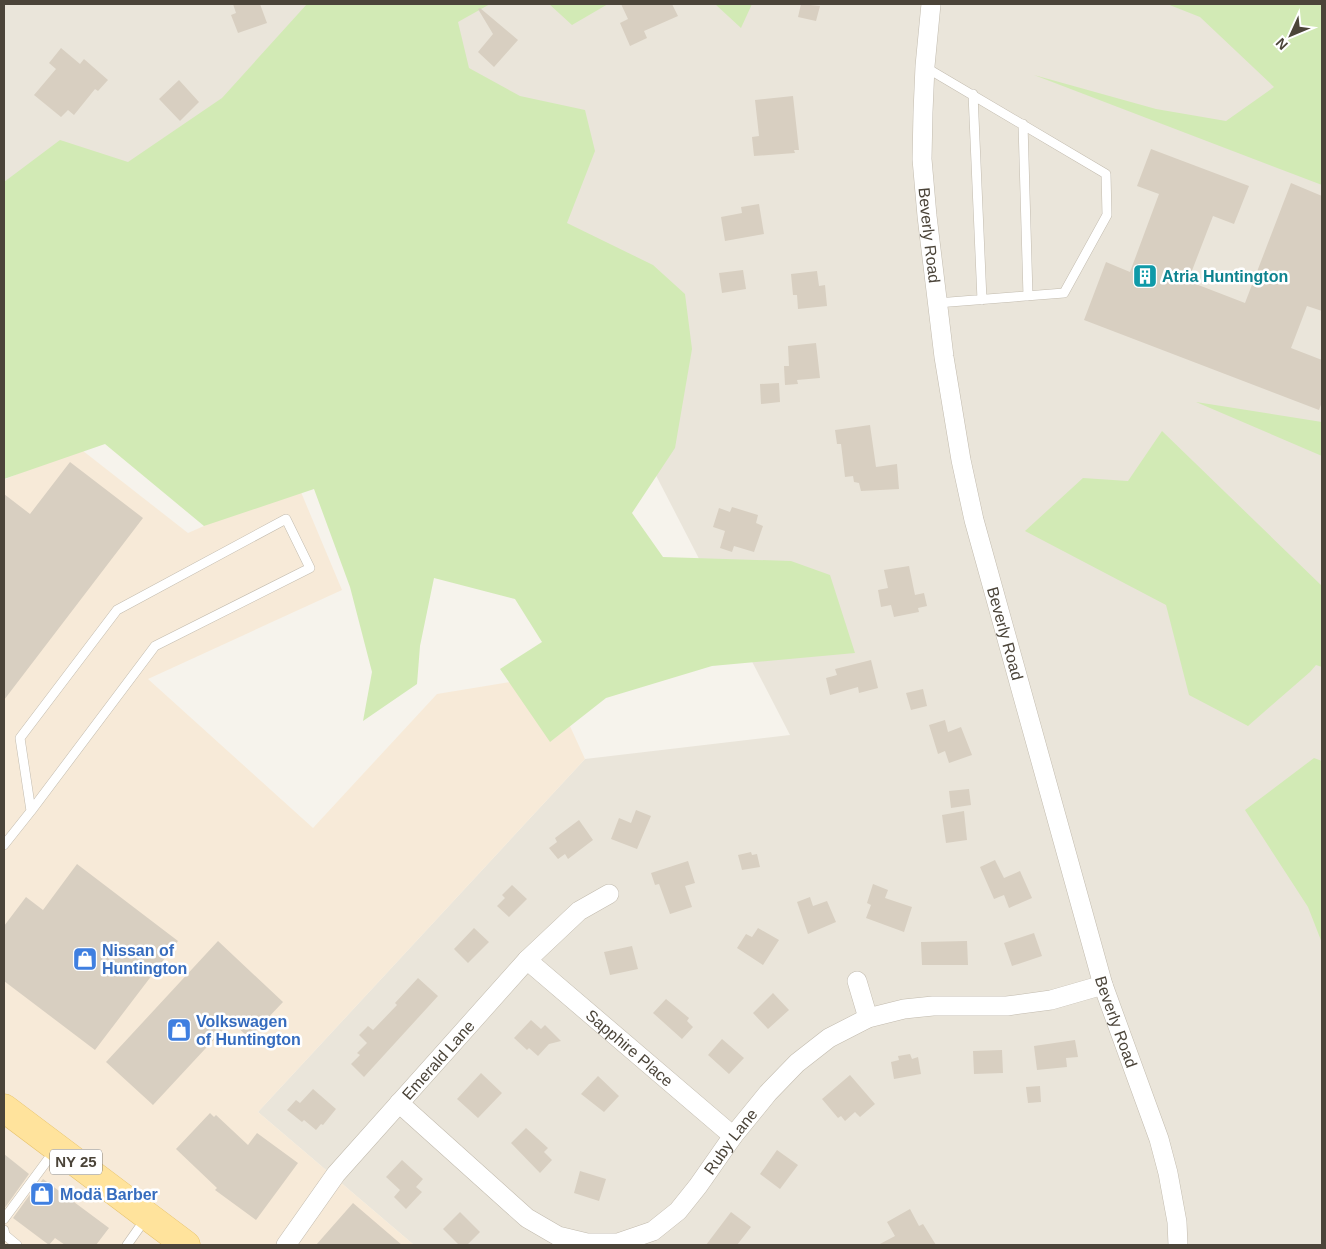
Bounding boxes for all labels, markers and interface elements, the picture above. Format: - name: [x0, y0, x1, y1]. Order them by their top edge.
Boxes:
- north arrow: [1266, 10, 1316, 60]
- text: N: [1272, 35, 1291, 53]
- street label: Beverly Road: [916, 187, 943, 284]
- building icon: Atria Huntington: [1132, 263, 1158, 289]
- place label: Atria Huntington: [1162, 268, 1288, 285]
- street label: Beverly Road: [984, 585, 1026, 682]
- place label: Nissan of Huntington: [102, 942, 187, 977]
- shop icon: Nissan of Huntington: [72, 946, 98, 972]
- street label: Beverly Road: [1092, 974, 1140, 1070]
- street label: Sapphire Place: [583, 1006, 676, 1090]
- place label: Volkswagen of Huntington: [196, 1013, 301, 1048]
- shop icon: Volkswagen of Huntington: [166, 1017, 192, 1043]
- street label: Emerald Lane: [399, 1017, 478, 1103]
- street label: Ruby Lane: [701, 1105, 761, 1178]
- road number: NY 25: [50, 1150, 102, 1174]
- shop icon: Modä Barber: [29, 1181, 55, 1207]
- place label: Modä Barber: [60, 1186, 158, 1203]

